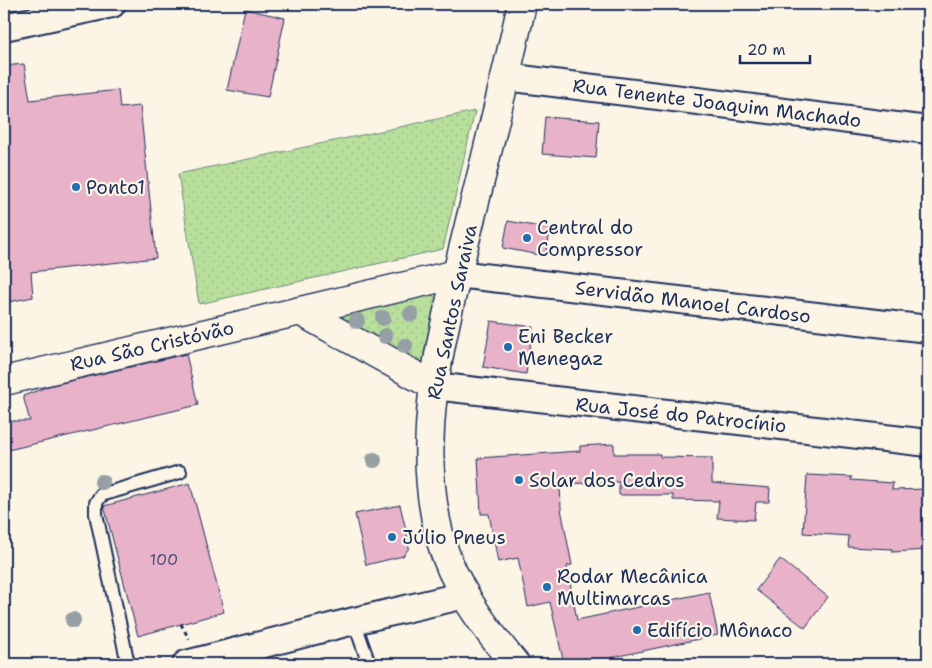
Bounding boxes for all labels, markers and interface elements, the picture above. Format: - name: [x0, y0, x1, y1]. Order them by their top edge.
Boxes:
- scale bar: [740, 32, 810, 64]
- text: 20 m: [747, 40, 786, 60]
- street label: Rua Tenente Joaquim Machado: [571, 73, 863, 133]
- place label: Ponto1: [86, 175, 145, 200]
- marker: Ponto1: [70, 181, 82, 193]
- place label: Central do Compressor: [537, 215, 643, 262]
- street label: Rua Santos Saraiva: [421, 222, 483, 402]
- marker: Central do Compressor: [521, 232, 533, 244]
- street label: Servidão Manoel Cardoso: [574, 275, 812, 329]
- street label: Rua São Cristóvão: [68, 315, 236, 377]
- place label: Eni Becker Menegaz: [518, 324, 613, 371]
- marker: Eni Becker Menegaz: [502, 341, 514, 353]
- street label: Rua José do Patrocínio: [574, 392, 788, 438]
- place label: Solar dos Cedros: [529, 468, 685, 493]
- marker: Solar dos Cedros: [513, 474, 525, 486]
- place label: Júlio Pneus: [402, 525, 506, 550]
- marker: Júlio Pneus: [386, 531, 398, 543]
- house number: 100: [150, 549, 178, 570]
- place label: Rodar Mecânica Multimarcas: [557, 564, 708, 611]
- marker: Rodar Mecânica Multimarcas: [541, 581, 553, 593]
- place label: Edifício Mônaco: [647, 618, 793, 643]
- marker: Edifício Mônaco: [631, 624, 643, 636]

